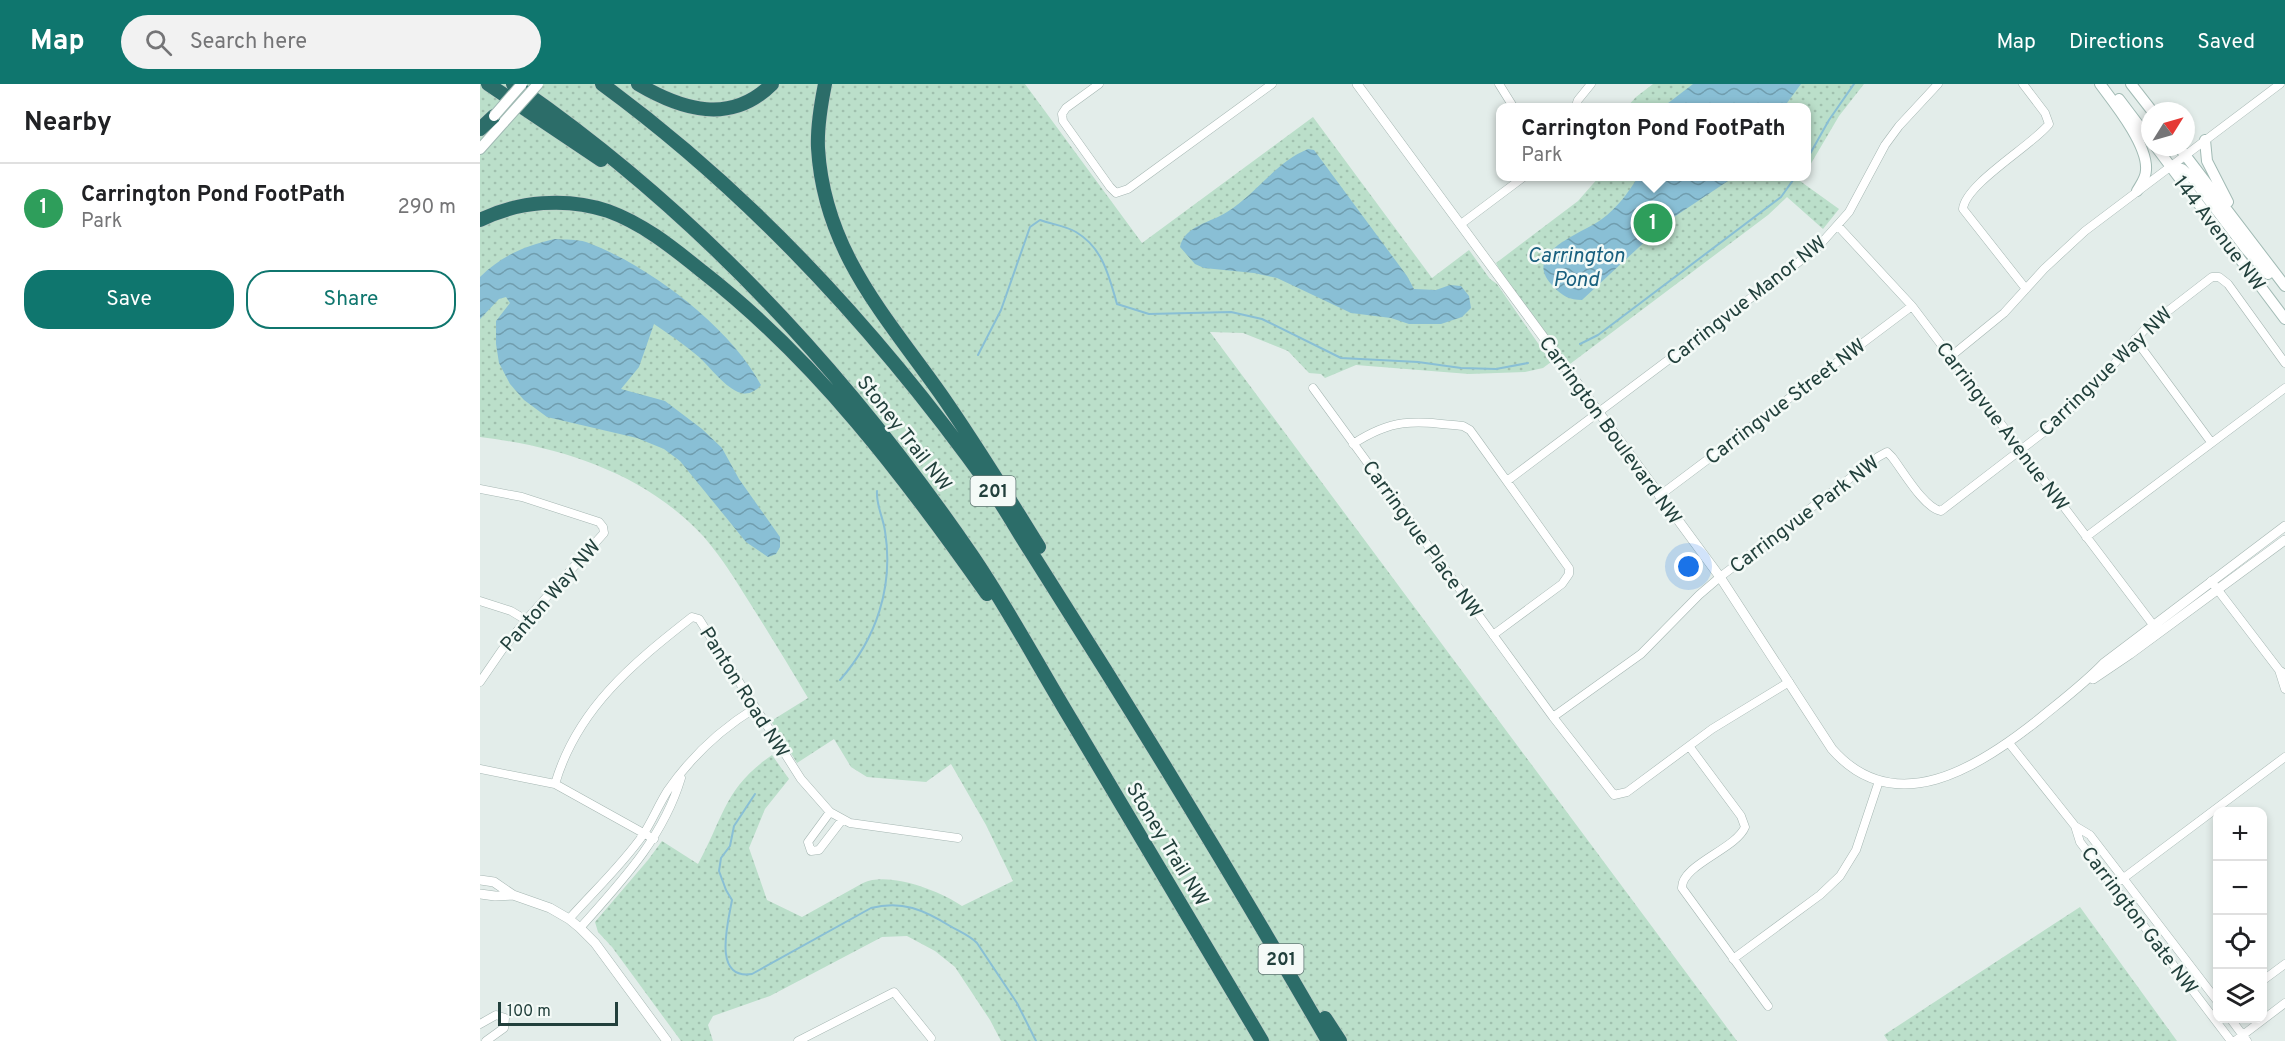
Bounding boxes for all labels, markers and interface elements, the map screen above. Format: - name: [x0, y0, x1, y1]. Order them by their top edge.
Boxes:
- search box: [121, 15, 541, 69]
- text: Map: [30, 24, 85, 60]
- icon: search: [142, 26, 175, 59]
- text: Search here: [190, 29, 307, 56]
- text: Map: [1996, 29, 2036, 56]
- text: Directions: [2069, 29, 2164, 56]
- text: Saved: [2197, 29, 2255, 56]
- north arrow: [2141, 102, 2195, 156]
- popup: [1496, 103, 1811, 181]
- text: Nearby: [24, 107, 112, 140]
- text: Carrington Pond FootPath: [1521, 116, 1786, 143]
- text: Park: [1521, 143, 1563, 169]
- street label: 144 Avenue NW: [2166, 171, 2270, 297]
- text: Carrington Pond FootPath: [81, 182, 345, 209]
- text: 1: [40, 195, 48, 221]
- text: 290 m: [398, 195, 456, 221]
- pin: 1: [1634, 200, 1672, 246]
- text: Park: [81, 209, 122, 235]
- street label: Carringvue Manor NW: [1662, 231, 1833, 372]
- water label: Carrington Pond: [1527, 243, 1625, 294]
- button: Save: [24, 270, 234, 329]
- button: Share: [246, 270, 456, 329]
- street label: Carringvue Way NW: [2034, 302, 2179, 443]
- street label: Carrington Boulevard NW: [1532, 332, 1687, 531]
- street label: Carringvue Street NW: [1701, 334, 1872, 472]
- street label: Carringvue Avenue NW: [1929, 337, 2074, 517]
- street label: Stoney Trail NW: [850, 371, 957, 497]
- street label: Carringvue Park NW: [1725, 451, 1885, 580]
- street label: Carringvue Place NW: [1355, 456, 1487, 624]
- road number: 201: [970, 476, 1016, 506]
- street label: Panton Way NW: [496, 535, 607, 658]
- your location: [1674, 552, 1703, 581]
- street label: Panton Road NW: [693, 623, 794, 764]
- street label: Stoney Trail NW: [1119, 778, 1214, 912]
- map controls: [2213, 807, 2267, 1023]
- button: +: [2213, 807, 2267, 861]
- street label: Carrington Gate NW: [2074, 842, 2203, 1000]
- button: −: [2213, 861, 2267, 915]
- button: locate: [2213, 915, 2267, 969]
- road number: 201: [1258, 944, 1304, 974]
- button: layers: [2213, 969, 2267, 1023]
- scale bar: [498, 999, 618, 1026]
- text: 100 m: [507, 1002, 551, 1022]

